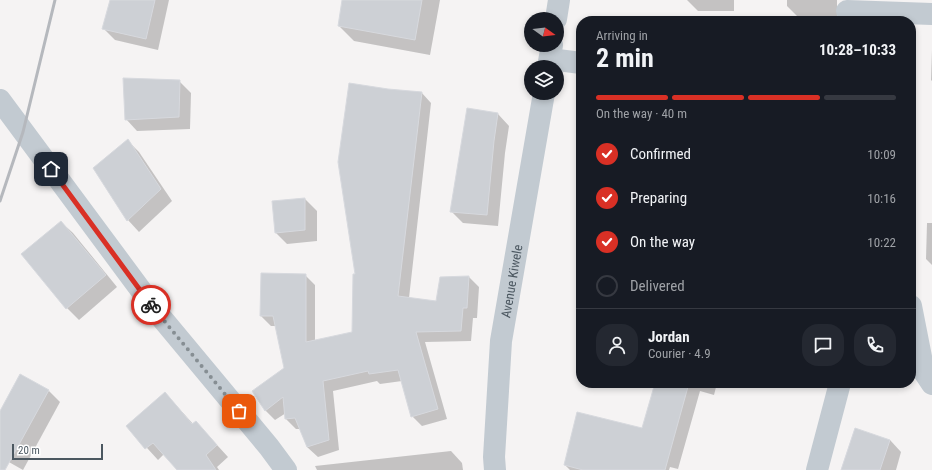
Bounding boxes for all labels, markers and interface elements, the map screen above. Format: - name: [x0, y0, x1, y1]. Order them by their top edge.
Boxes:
- north arrow: [524, 12, 564, 52]
- map controls: [524, 12, 564, 100]
- text: Arriving in: [596, 28, 648, 43]
- text: 10:28–10:33: [819, 41, 896, 59]
- text: 2 min: [596, 43, 654, 73]
- button: layers: [524, 60, 564, 100]
- text: On the way · 40 m: [596, 106, 687, 121]
- icon: check: [596, 143, 618, 165]
- text: Confirmed: [630, 145, 691, 163]
- text: 10:09: [867, 147, 896, 162]
- pin: [34, 152, 68, 186]
- icon: home: [40, 158, 62, 180]
- icon: check: [596, 187, 618, 209]
- text: Preparing: [630, 189, 687, 207]
- text: 10:16: [867, 191, 896, 206]
- icon: check: [596, 231, 618, 253]
- text: On the way: [630, 233, 695, 251]
- text: 10:22: [867, 235, 896, 250]
- street label: Avenue Kiwele: [498, 243, 526, 319]
- text: Delivered: [630, 277, 685, 295]
- courier: [131, 285, 171, 325]
- icon: bike: [140, 294, 162, 316]
- button: person: [596, 324, 638, 366]
- button: chat: [802, 324, 844, 366]
- button: phone: [854, 324, 896, 366]
- text: Jordan: [648, 328, 690, 346]
- text: Courier · 4.9: [648, 346, 711, 361]
- pin: [222, 394, 256, 428]
- icon: bag: [228, 400, 250, 422]
- scale bar: [12, 442, 103, 461]
- text: 20 m: [18, 444, 40, 457]

